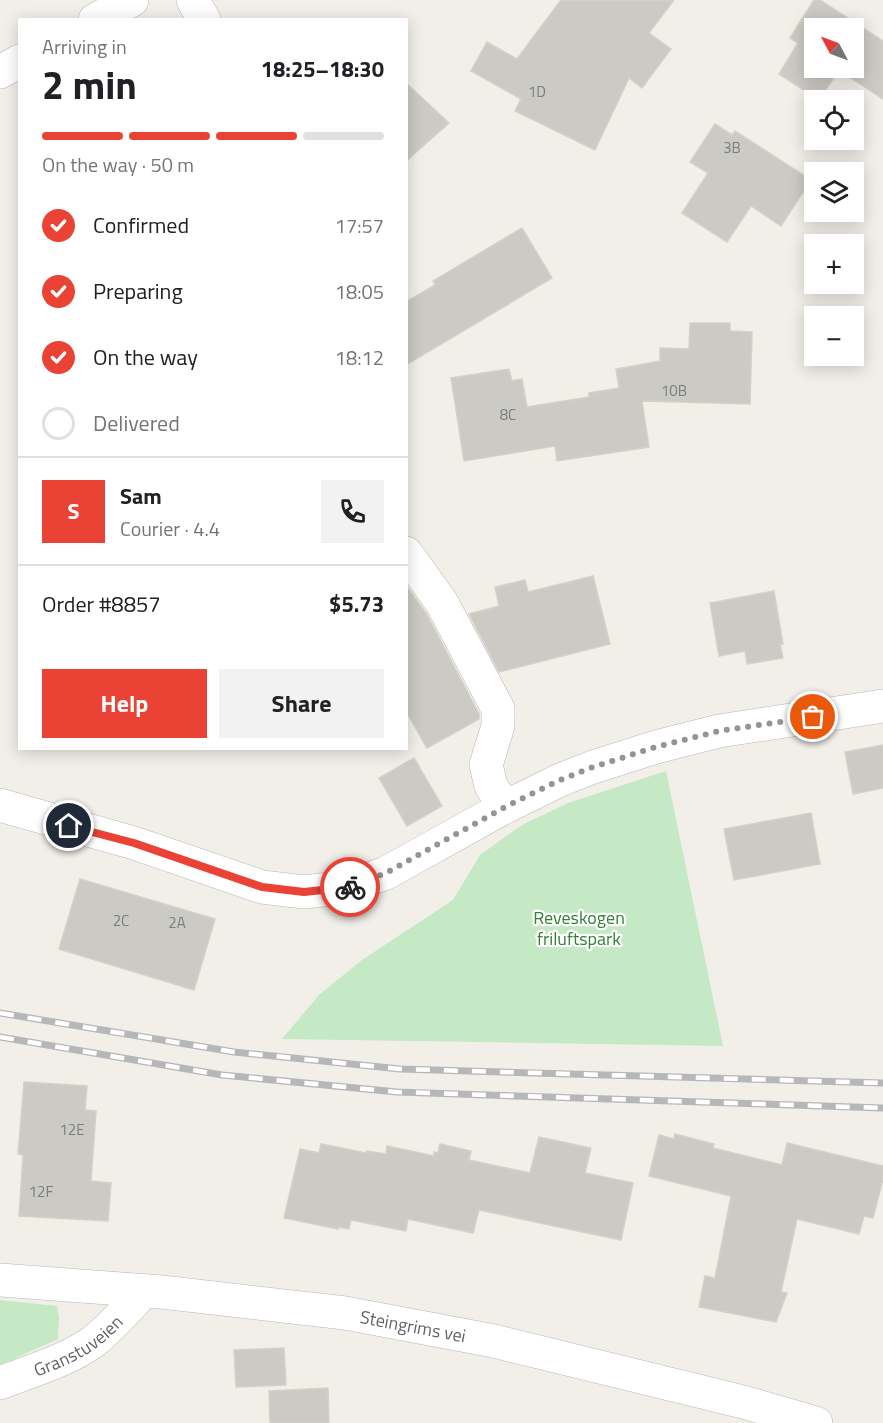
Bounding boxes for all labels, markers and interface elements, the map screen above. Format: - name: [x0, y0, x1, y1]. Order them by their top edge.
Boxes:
- north arrow: [804, 18, 864, 78]
- map controls: [804, 18, 864, 366]
- text: Arriving in: [42, 31, 127, 62]
- text: 18:25–18:30: [261, 52, 384, 86]
- text: 2 min: [42, 55, 137, 114]
- house number: 1D: [528, 80, 546, 103]
- button: locate: [804, 90, 864, 150]
- house number: 3B: [723, 136, 741, 159]
- text: On the way · 50 m: [42, 149, 194, 180]
- button: layers: [804, 162, 864, 222]
- text: Confirmed: [93, 208, 189, 242]
- icon: check: [42, 209, 75, 242]
- text: 17:57: [335, 210, 384, 241]
- button: +: [804, 234, 864, 294]
- text: Preparing: [93, 274, 183, 308]
- icon: check: [42, 275, 75, 308]
- text: 18:05: [335, 276, 384, 307]
- button: −: [804, 306, 864, 366]
- text: On the way: [93, 340, 198, 374]
- icon: check: [42, 341, 75, 374]
- text: 18:12: [335, 342, 384, 373]
- house number: 10B: [661, 379, 687, 402]
- house number: 8C: [500, 403, 516, 426]
- text: Delivered: [93, 406, 180, 440]
- text: Sam: [120, 479, 162, 513]
- button: phone: [321, 480, 384, 543]
- text: S: [68, 494, 79, 528]
- text: Courier · 4.4: [120, 513, 220, 544]
- text: Order #8857: [42, 587, 161, 621]
- text: $5.73: [329, 587, 384, 621]
- button: Help: [42, 669, 207, 738]
- button: Share: [219, 669, 384, 738]
- pin: [787, 691, 838, 742]
- icon: bag: [796, 700, 829, 733]
- pin: [43, 800, 94, 851]
- icon: home: [52, 809, 85, 842]
- courier: [320, 857, 380, 917]
- icon: bike: [334, 871, 367, 904]
- park label: Reveskogen friluftspark: [533, 904, 625, 952]
- house number: 2C: [113, 909, 129, 932]
- house number: 2A: [168, 911, 186, 934]
- house number: 12E: [59, 1118, 85, 1141]
- house number: 12F: [29, 1180, 53, 1203]
- street label: Steingrims vei: [358, 1303, 468, 1349]
- street label: Granstuveien: [30, 1308, 129, 1383]

